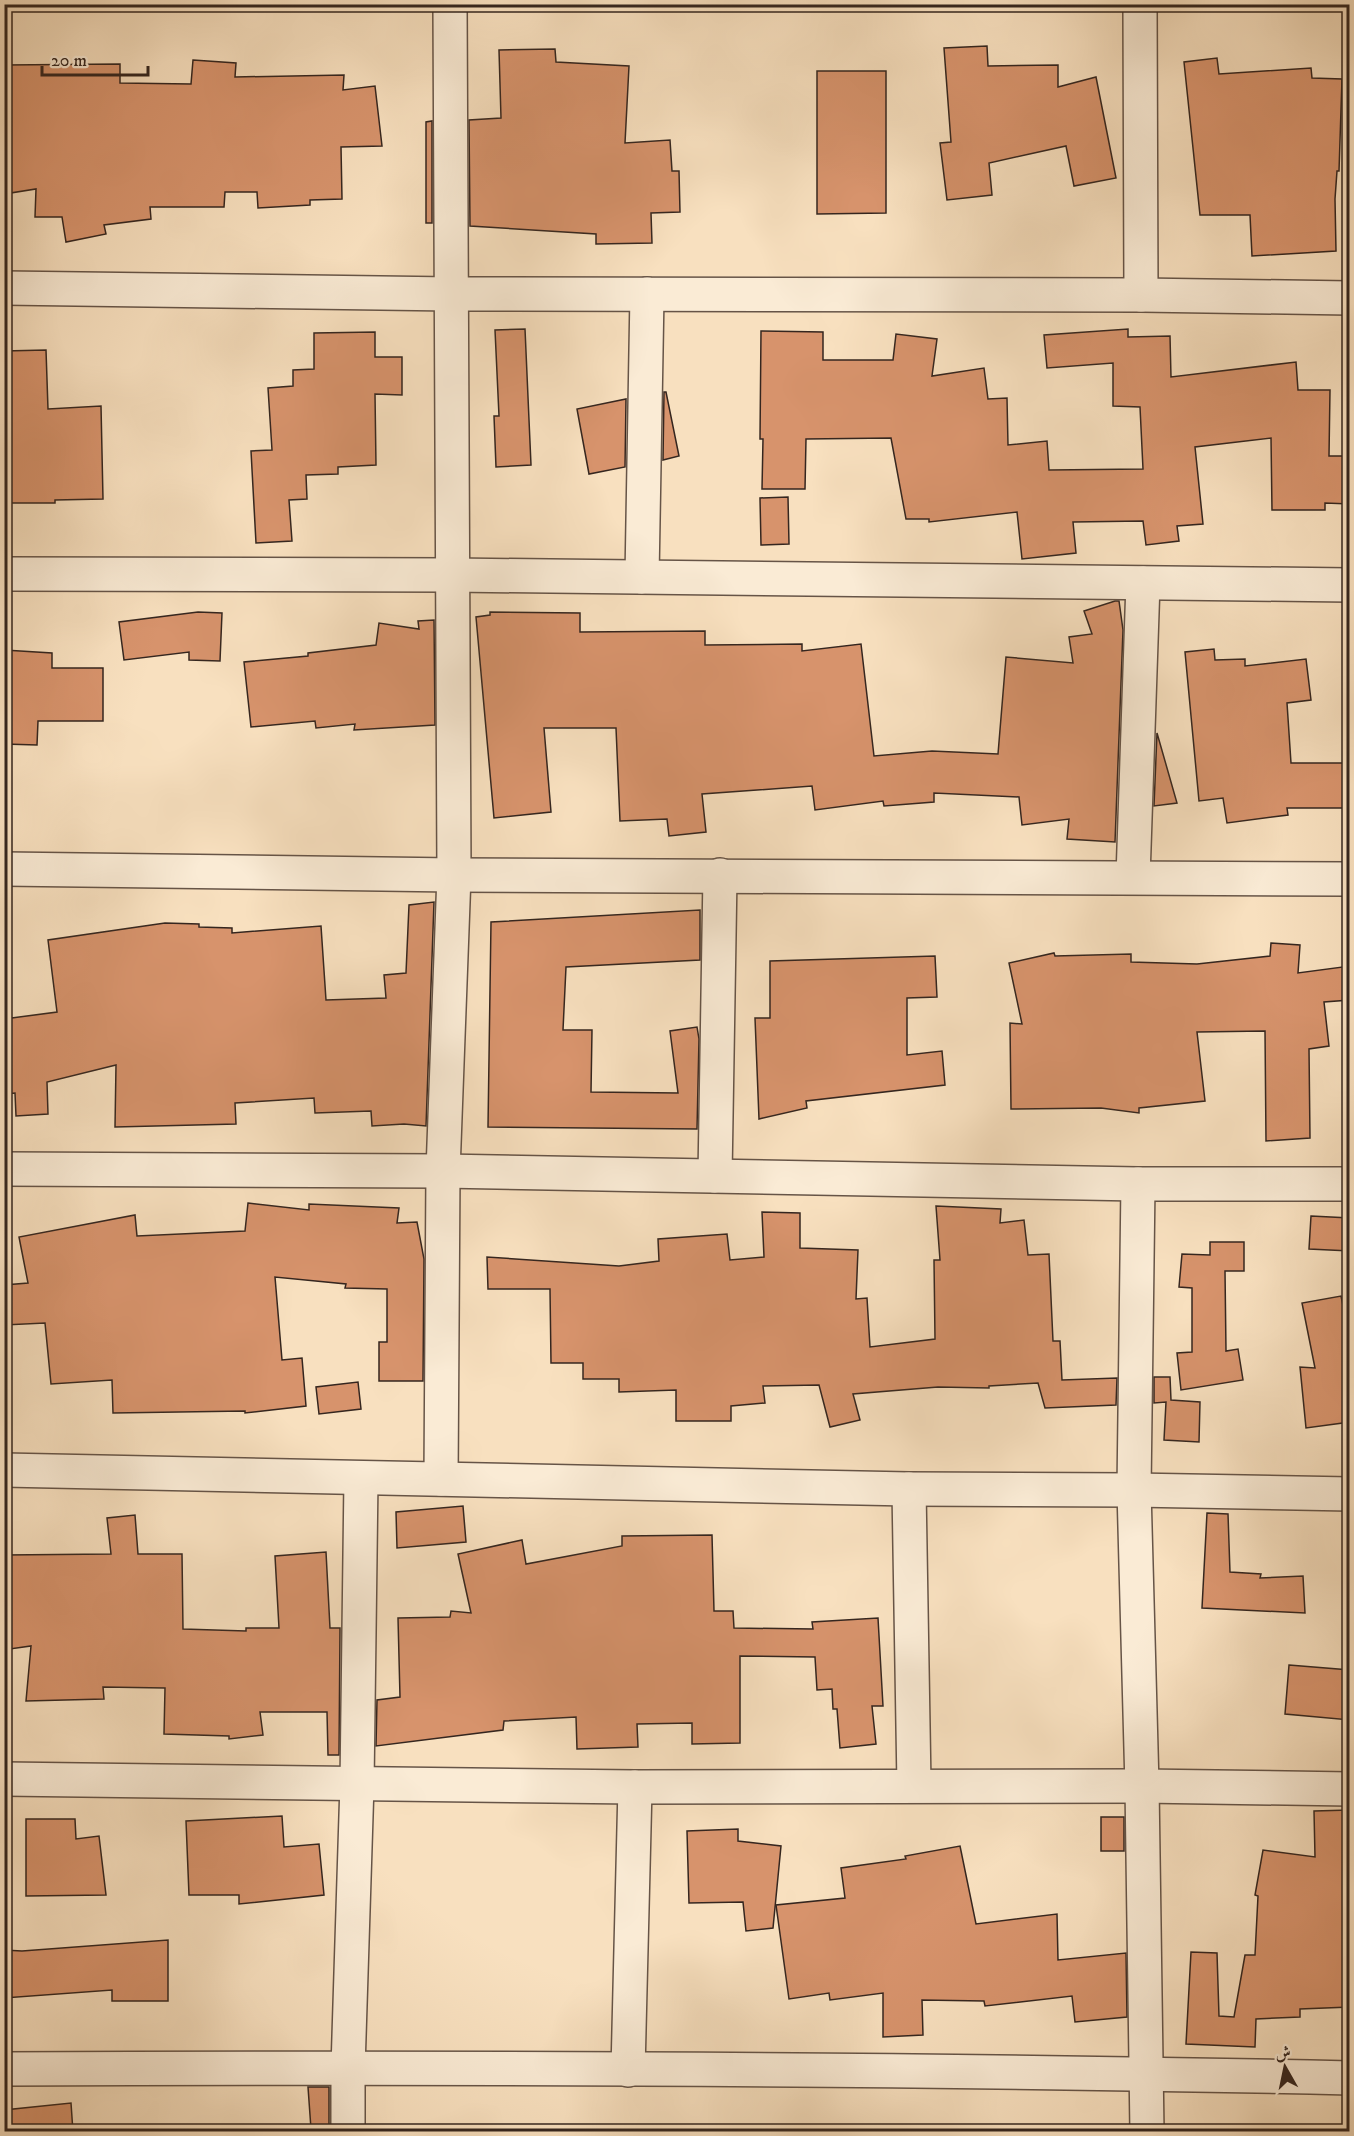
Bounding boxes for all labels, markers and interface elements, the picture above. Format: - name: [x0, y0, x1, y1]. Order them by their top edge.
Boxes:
- scale bar: [42, 39, 148, 77]
- text: 20 m: [51, 50, 87, 72]
- north arrow: [1255, 2037, 1315, 2097]
- text: ش: [1273, 2042, 1292, 2064]

